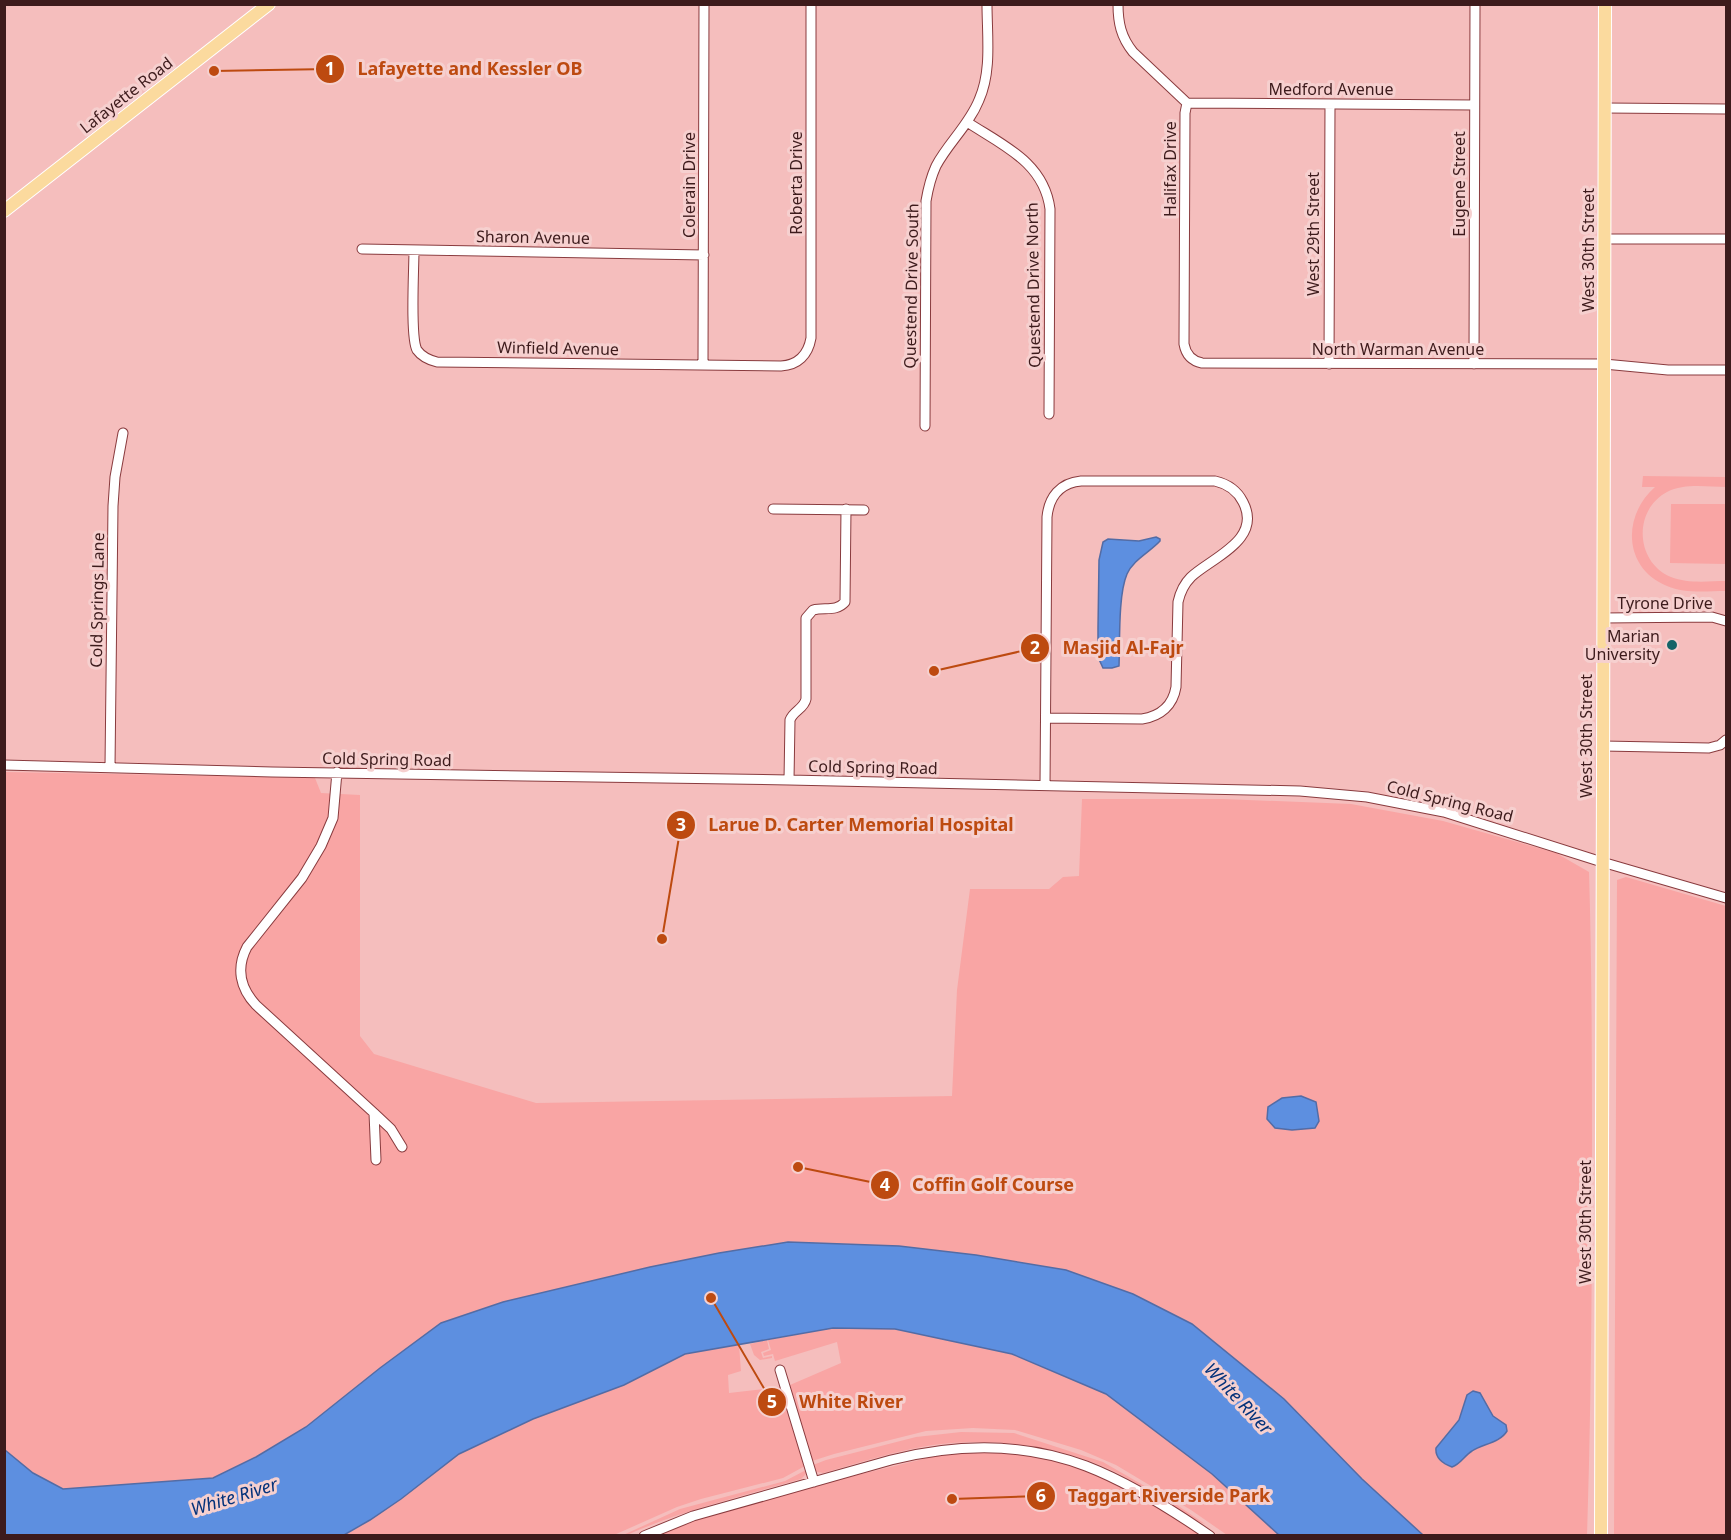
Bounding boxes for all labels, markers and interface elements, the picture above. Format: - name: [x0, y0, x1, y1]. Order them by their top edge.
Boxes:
- callout: Lafayette and Kessler OB: [315, 51, 594, 87]
- street label: Lafayette Road: [75, 52, 177, 138]
- text: 1: [325, 56, 335, 80]
- text: Lafayette and Kessler OB: [357, 56, 583, 80]
- street label: Medford Avenue: [1268, 78, 1394, 100]
- street label: Halifax Drive: [1159, 121, 1181, 217]
- street label: Roberta Drive: [785, 131, 807, 235]
- street label: Eugene Street: [1448, 131, 1470, 237]
- street label: Colerain Drive: [678, 132, 700, 238]
- street label: West 29th Street: [1302, 172, 1324, 296]
- street label: West 30th Street: [1577, 188, 1599, 312]
- street label: Questend Drive North: [1021, 202, 1045, 368]
- street label: Questend Drive South: [899, 203, 923, 369]
- street label: Sharon Avenue: [476, 225, 590, 249]
- street label: Winfield Avenue: [497, 336, 619, 360]
- street label: North Warman Avenue: [1312, 338, 1484, 360]
- street label: Cold Springs Lane: [85, 532, 109, 668]
- street label: Tyrone Drive: [1617, 592, 1713, 614]
- place label: Marian University: [1585, 625, 1661, 665]
- callout: Masjid Al-Fajr: [1020, 630, 1195, 666]
- text: 2: [1030, 635, 1040, 659]
- text: Masjid Al-Fajr: [1062, 635, 1184, 659]
- marker: Marian University: [1665, 638, 1679, 652]
- street label: West 30th Street: [1575, 674, 1597, 798]
- street label: Cold Spring Road: [322, 747, 452, 771]
- street label: Cold Spring Road: [808, 755, 938, 779]
- street label: Cold Spring Road: [1384, 775, 1516, 827]
- callout: Larue D. Carter Memorial Hospital: [666, 807, 1026, 843]
- text: 3: [676, 812, 686, 836]
- text: Larue D. Carter Memorial Hospital: [708, 812, 1014, 836]
- street label: West 30th Street: [1574, 1160, 1596, 1284]
- callout: Coffin Golf Course: [870, 1167, 1086, 1203]
- text: 4: [880, 1172, 890, 1196]
- text: Coffin Golf Course: [912, 1172, 1074, 1196]
- water label: White River: [1200, 1357, 1279, 1440]
- callout: White River: [757, 1384, 915, 1420]
- text: 5: [767, 1389, 777, 1413]
- text: White River: [799, 1389, 903, 1413]
- water label: White River: [188, 1471, 281, 1521]
- callout: Taggart Riverside Park: [1026, 1478, 1282, 1514]
- text: 6: [1036, 1483, 1046, 1507]
- text: Taggart Riverside Park: [1068, 1483, 1271, 1507]

